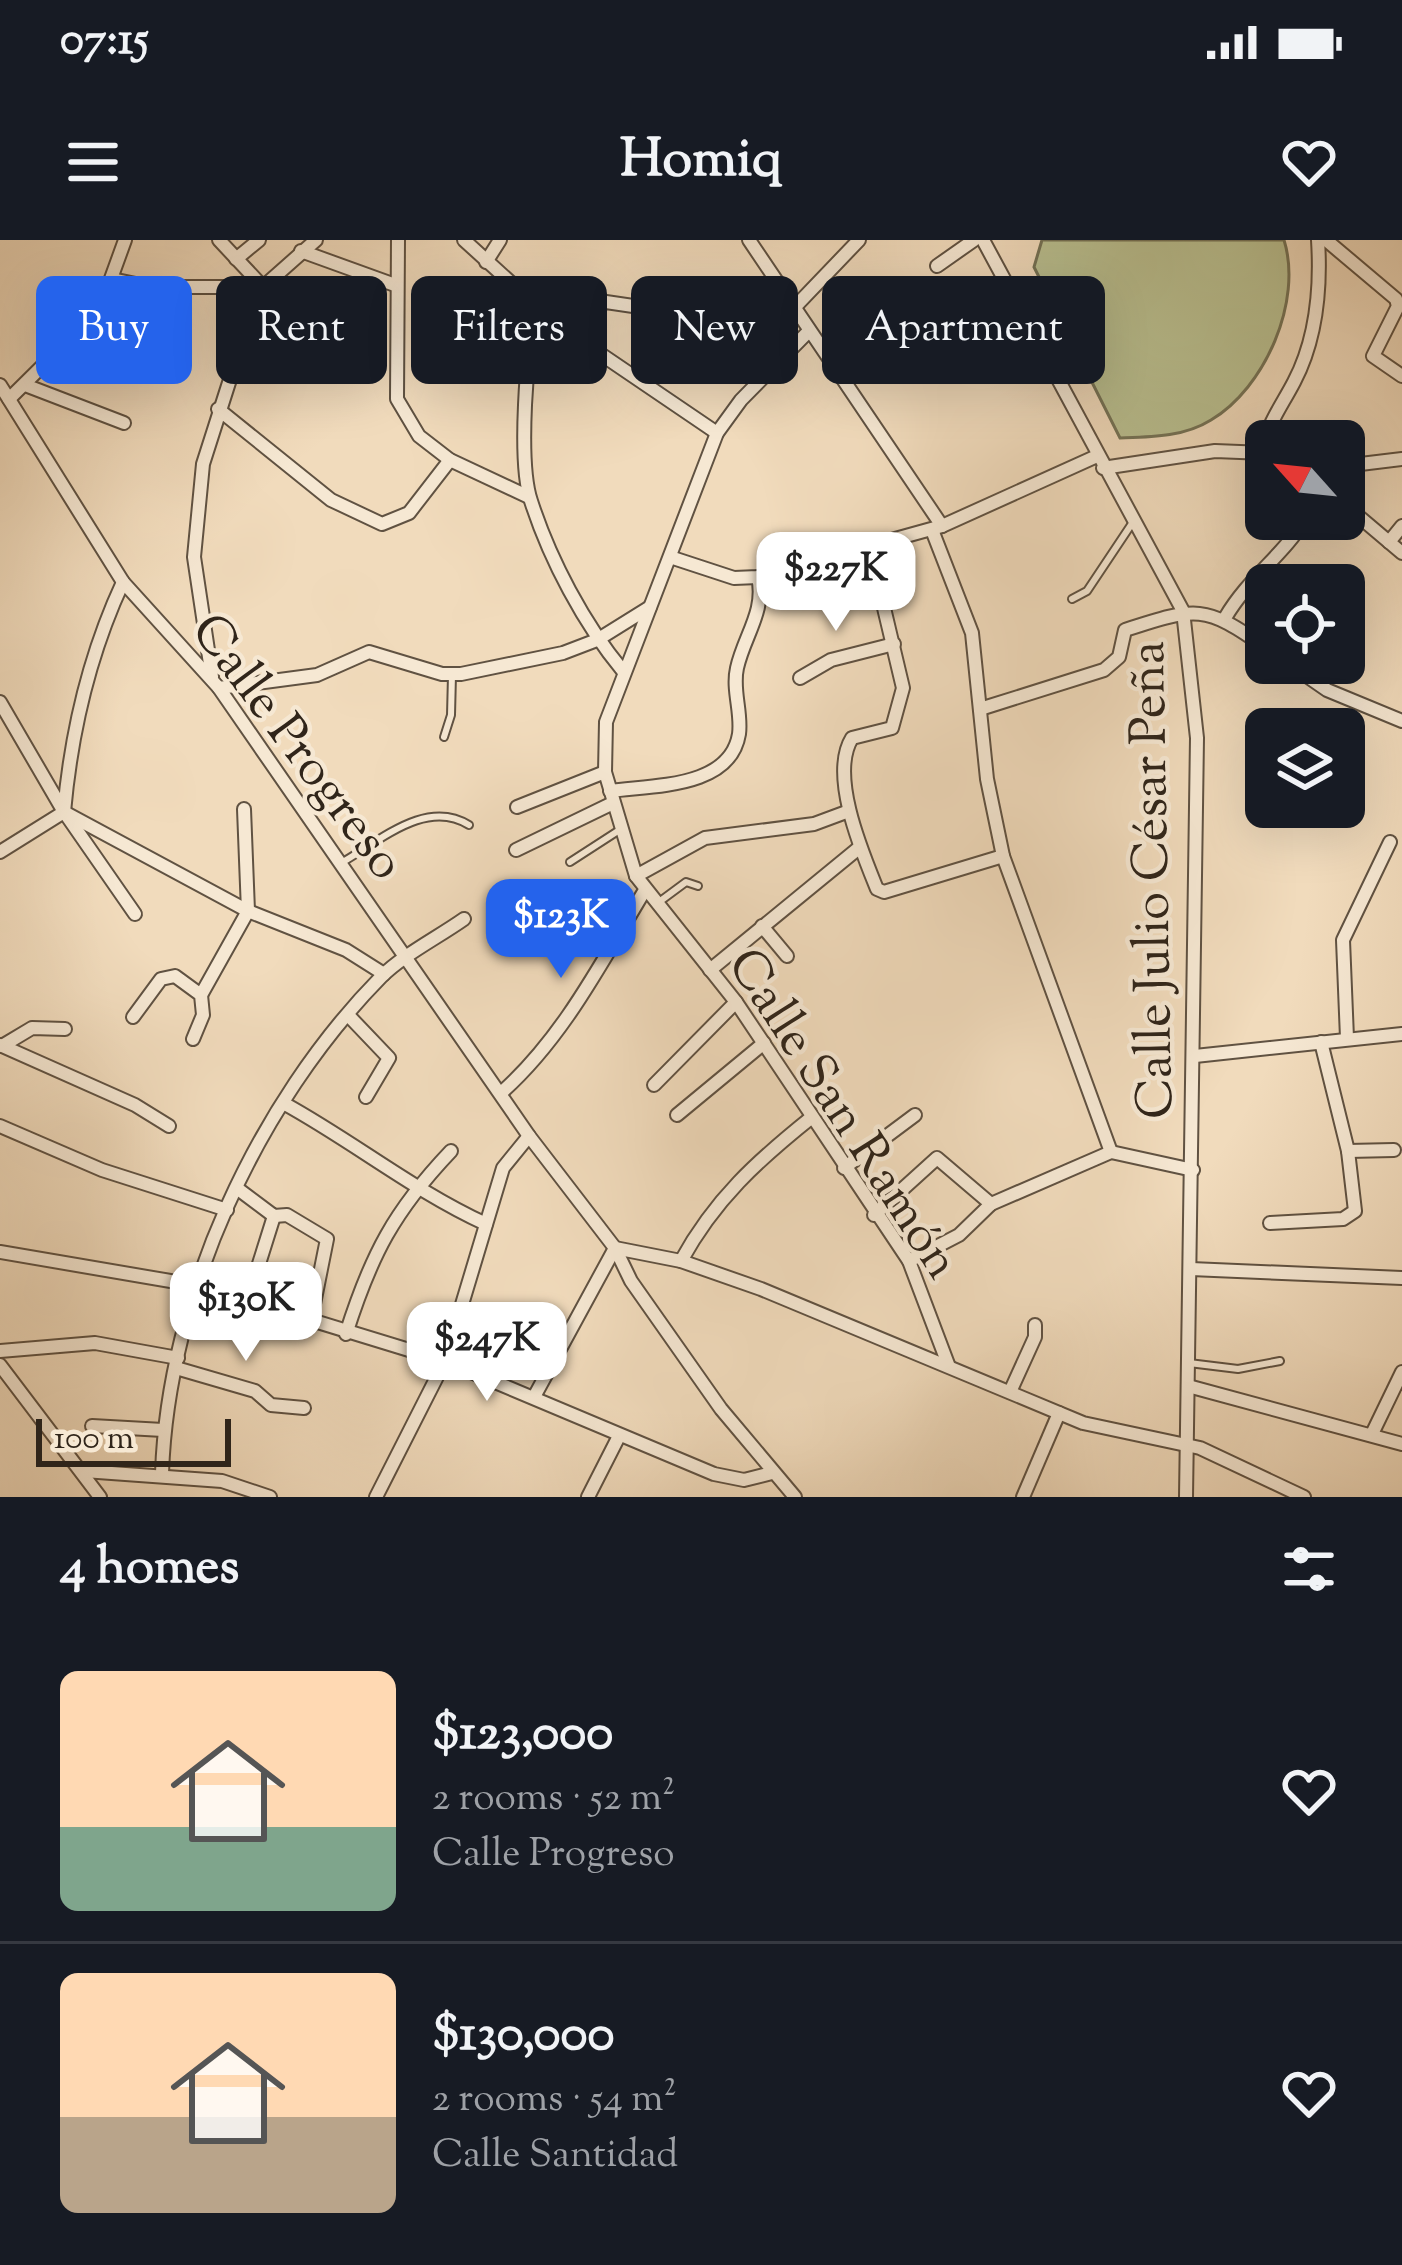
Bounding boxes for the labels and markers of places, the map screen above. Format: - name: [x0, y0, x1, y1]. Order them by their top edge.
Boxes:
- pin: $227K: [752, 532, 920, 634]
- pin: $123K: [477, 879, 645, 981]
- pin: $130K: [162, 1262, 330, 1364]
- pin: $247K: [403, 1302, 571, 1404]

